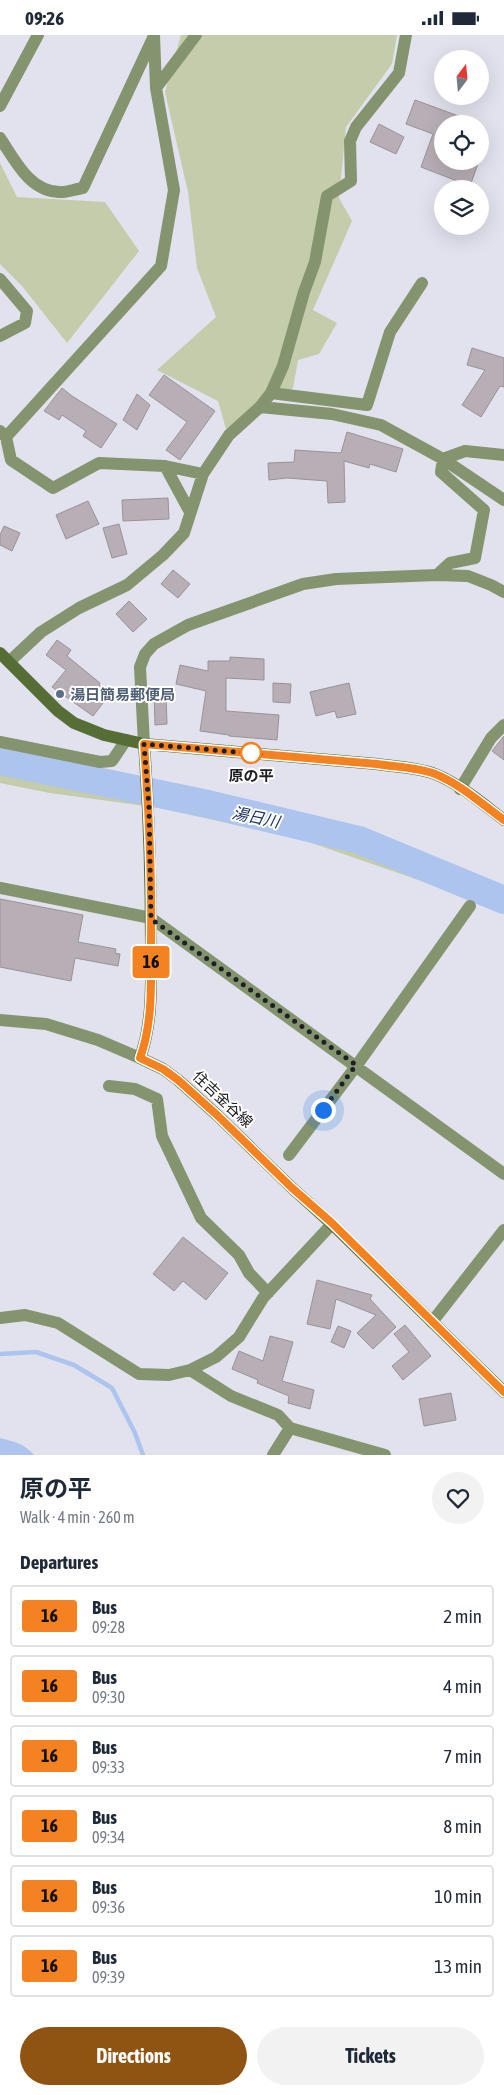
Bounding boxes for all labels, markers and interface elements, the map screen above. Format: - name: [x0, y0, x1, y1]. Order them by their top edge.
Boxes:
- text: 09:26: [25, 7, 64, 29]
- north arrow: [434, 50, 489, 105]
- map controls: [434, 50, 489, 235]
- button: locate: [434, 115, 489, 170]
- button: layers: [434, 180, 489, 235]
- place label: 湯日簡易郵便局: [70, 686, 175, 703]
- marker: 湯日簡易郵便局: [54, 688, 66, 700]
- marker: 原の平: [240, 742, 262, 764]
- place label: 原の平: [228, 767, 274, 784]
- water label: 湯日川: [231, 803, 283, 831]
- line badge: 16: [128, 946, 174, 978]
- text: 16: [143, 951, 159, 972]
- street label: 住吉金谷線: [190, 1067, 256, 1131]
- your location: [311, 1098, 336, 1123]
- button: heart: [432, 1472, 484, 1524]
- text: 原の平: [20, 1475, 92, 1502]
- text: Walk · 4 min · 260 m: [20, 1508, 134, 1526]
- text: Departures: [20, 1551, 98, 1573]
- text: Bus: [92, 1596, 117, 1618]
- text: 16: [41, 1605, 58, 1626]
- text: 2 min: [443, 1605, 482, 1627]
- text: 09:28: [92, 1618, 125, 1636]
- text: Bus: [92, 1666, 117, 1688]
- text: 16: [41, 1675, 58, 1696]
- text: 4 min: [443, 1675, 482, 1697]
- text: 09:30: [92, 1688, 125, 1706]
- text: Bus: [92, 1736, 117, 1758]
- text: 16: [41, 1745, 58, 1766]
- text: 7 min: [443, 1745, 482, 1767]
- text: 09:33: [92, 1758, 125, 1776]
- text: Bus: [92, 1806, 117, 1828]
- text: 16: [41, 1815, 58, 1836]
- text: 8 min: [443, 1815, 482, 1837]
- text: 09:34: [92, 1828, 125, 1846]
- text: Bus: [92, 1876, 117, 1898]
- text: 16: [41, 1885, 58, 1906]
- text: 10 min: [434, 1885, 482, 1907]
- text: 09:36: [92, 1898, 125, 1916]
- text: Bus: [92, 1946, 117, 1968]
- text: 16: [41, 1955, 58, 1976]
- text: 13 min: [434, 1955, 482, 1977]
- text: 09:39: [92, 1968, 125, 1986]
- button: Directions: [20, 2027, 247, 2085]
- button: Tickets: [257, 2027, 484, 2085]

